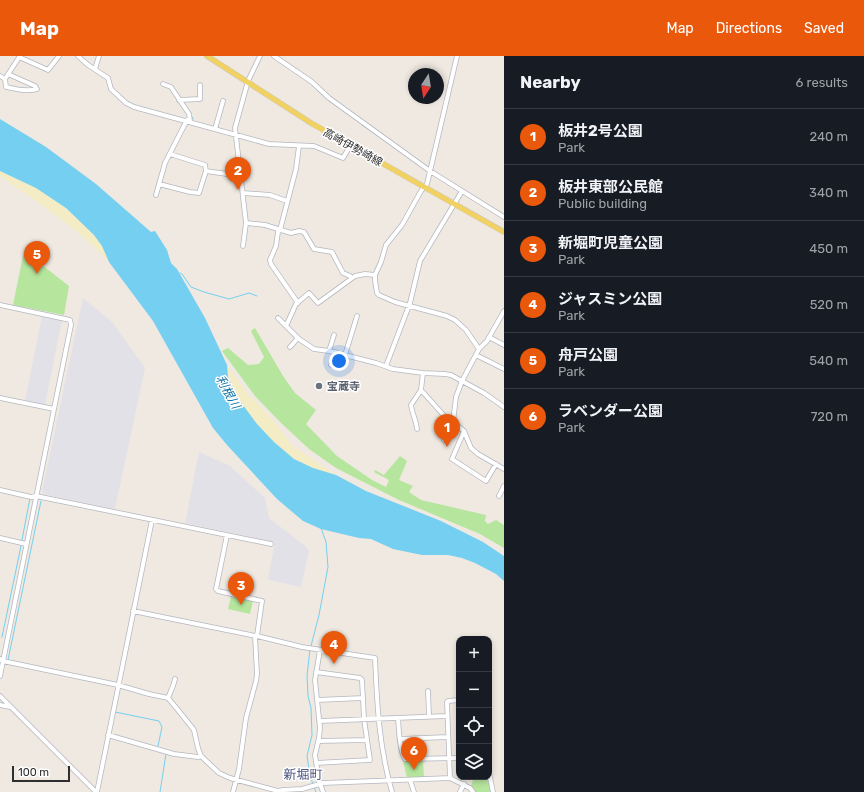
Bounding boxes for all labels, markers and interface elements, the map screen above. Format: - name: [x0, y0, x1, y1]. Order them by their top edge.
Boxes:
- text: Map: [20, 17, 59, 40]
- text: Map: [667, 20, 694, 37]
- text: Directions: [716, 20, 782, 37]
- text: Saved: [804, 20, 844, 37]
- north arrow: [408, 68, 444, 104]
- text: Nearby: [520, 72, 581, 92]
- text: 6 results: [796, 75, 848, 90]
- text: 板井2号公園: [558, 122, 643, 140]
- street label: 高崎伊勢崎線: [321, 126, 385, 169]
- text: 1: [530, 129, 536, 144]
- text: 240 m: [809, 129, 848, 144]
- text: Park: [558, 140, 585, 155]
- pin: 2: [225, 157, 251, 190]
- text: 板井東部公民館: [558, 178, 663, 196]
- text: 2: [529, 185, 537, 200]
- text: 340 m: [809, 185, 848, 200]
- text: Public building: [558, 196, 647, 211]
- text: 新堀町児童公園: [558, 234, 663, 252]
- pin: 5: [24, 241, 50, 274]
- text: 3: [529, 241, 537, 256]
- text: 450 m: [809, 241, 848, 256]
- text: Park: [558, 252, 585, 267]
- text: ジャスミン公園: [558, 290, 662, 308]
- text: 4: [529, 297, 537, 312]
- text: 520 m: [810, 297, 848, 312]
- text: Park: [558, 308, 585, 323]
- text: 舟戸公園: [558, 346, 618, 364]
- your location: [329, 351, 349, 371]
- text: 5: [529, 353, 537, 368]
- text: 540 m: [809, 353, 848, 368]
- text: Park: [558, 364, 585, 379]
- water label: 利根川: [213, 373, 244, 413]
- place label: 宝蔵寺: [327, 380, 360, 393]
- marker: 宝蔵寺: [314, 381, 324, 391]
- text: ラベンダー公園: [558, 402, 663, 420]
- text: 6: [529, 409, 537, 424]
- text: 720 m: [811, 409, 848, 424]
- pin: 1: [434, 414, 460, 447]
- text: Park: [558, 420, 585, 435]
- pin: 3: [228, 572, 254, 605]
- pin: 4: [321, 631, 347, 664]
- map controls: [456, 636, 492, 780]
- button: +: [456, 636, 492, 672]
- button: −: [456, 672, 492, 708]
- button: locate: [456, 708, 492, 744]
- pin: 6: [401, 737, 427, 770]
- button: layers: [456, 744, 492, 780]
- scale bar: [12, 764, 70, 783]
- text: 100 m: [18, 766, 49, 779]
- district label: 新堀町: [283, 767, 323, 782]

